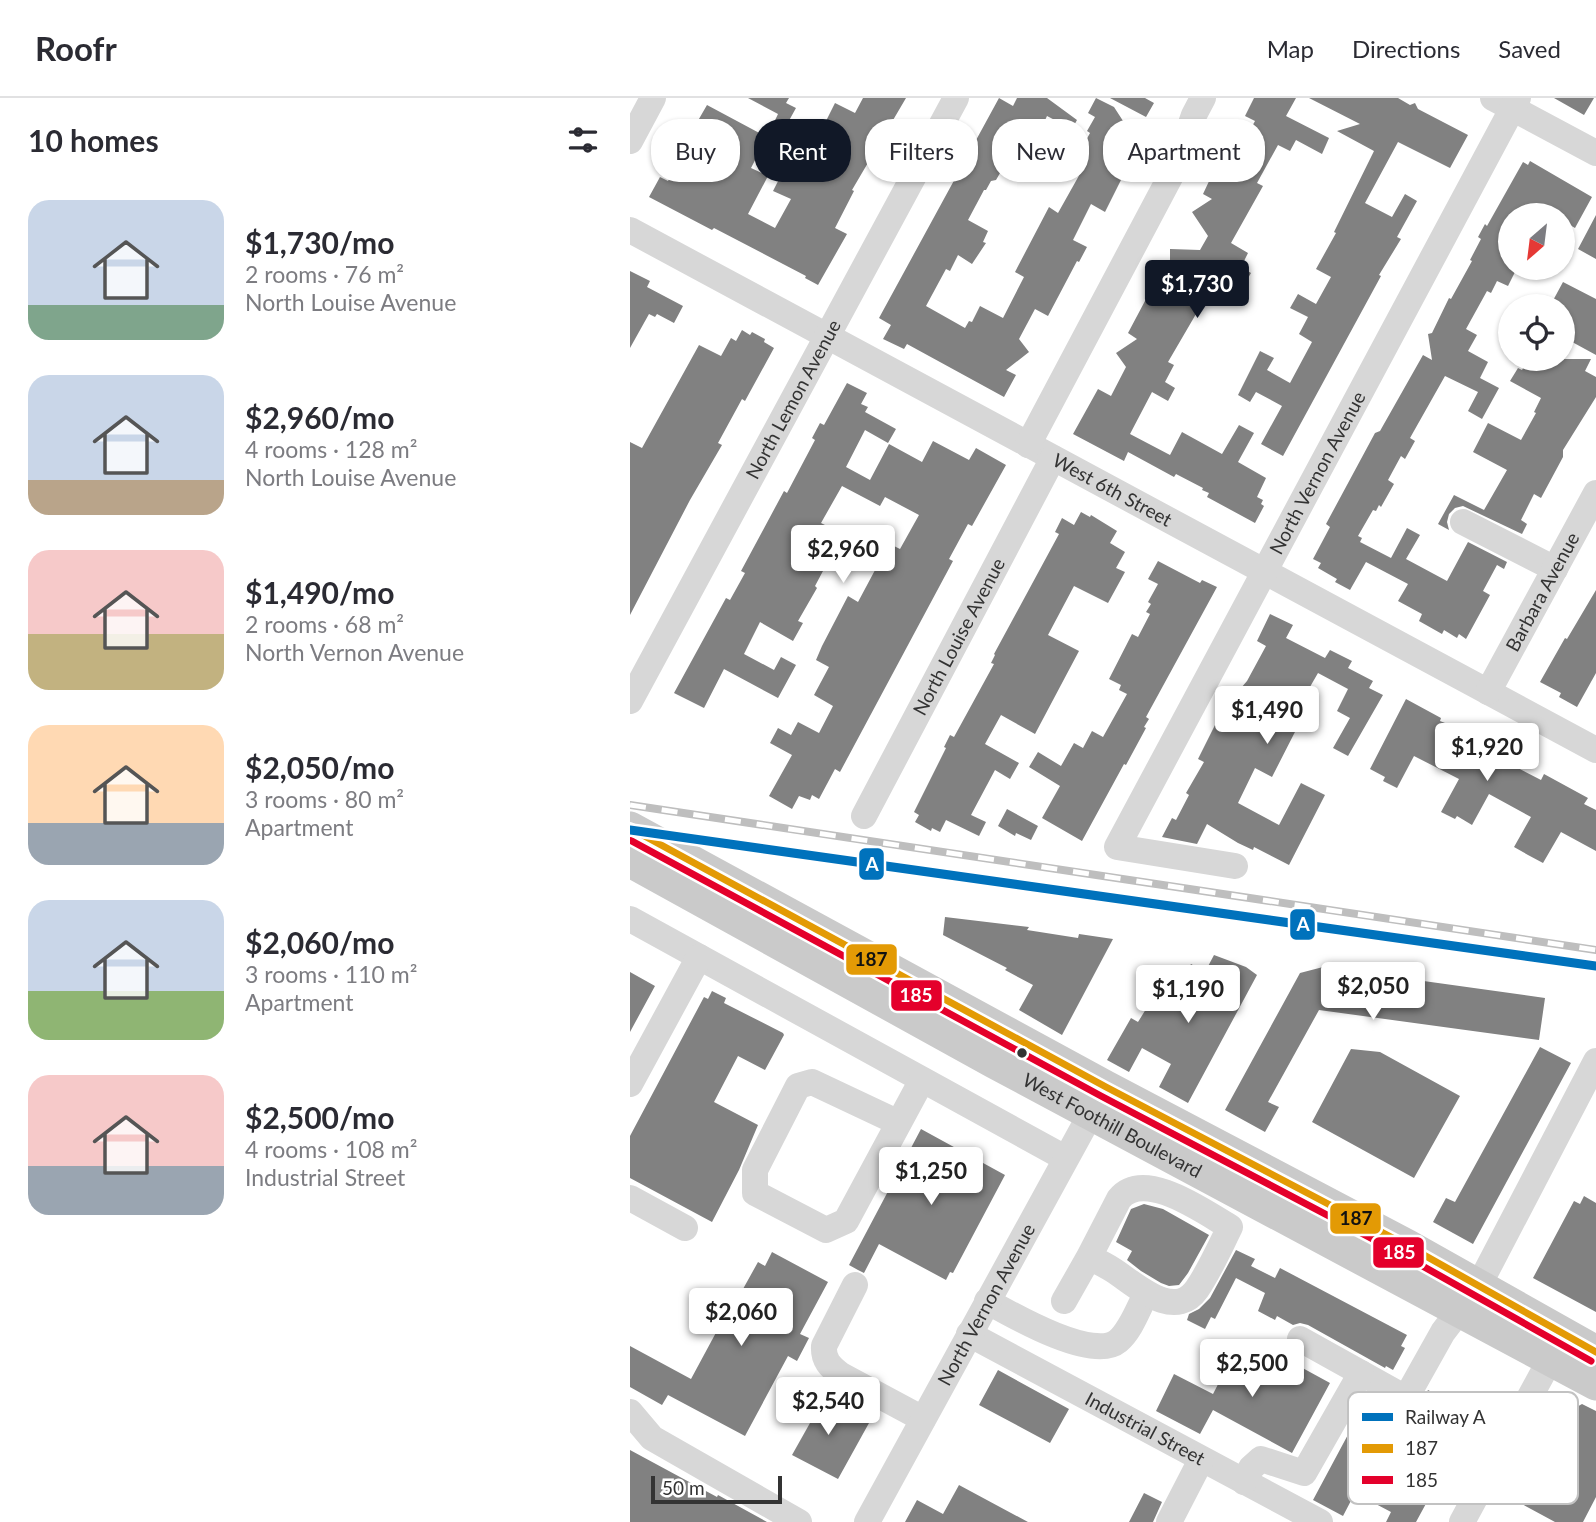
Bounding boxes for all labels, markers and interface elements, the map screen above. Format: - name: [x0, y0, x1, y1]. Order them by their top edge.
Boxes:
- text: Roofr: [35, 28, 117, 68]
- text: Map: [1267, 34, 1314, 63]
- text: Directions: [1352, 34, 1460, 63]
- text: Saved: [1498, 34, 1561, 63]
- chip: Buy: [651, 119, 740, 182]
- chip: Rent: [754, 119, 851, 182]
- chip: Filters: [865, 119, 978, 182]
- chip: New: [992, 119, 1089, 182]
- chip: Apartment: [1103, 119, 1265, 182]
- icon: filters: [564, 121, 602, 159]
- text: 10 homes: [28, 122, 159, 158]
- north arrow: [1498, 203, 1575, 280]
- map controls: [1498, 203, 1575, 371]
- text: $1,730/mo: [245, 224, 394, 260]
- icon: home: [84, 228, 168, 312]
- text: 2 rooms · 76 m²: [245, 260, 404, 288]
- pin: $1,730: [1140, 260, 1254, 320]
- text: $1,730: [1161, 269, 1233, 297]
- text: North Louise Avenue: [245, 288, 456, 316]
- button: locate: [1498, 294, 1575, 371]
- street label: North Lemon Avenue: [740, 315, 845, 483]
- street label: North Vernon Avenue: [1264, 387, 1370, 558]
- text: $2,960/mo: [245, 399, 394, 435]
- icon: home: [84, 403, 168, 487]
- text: 4 rooms · 128 m²: [245, 435, 417, 463]
- street label: West 6th Street: [1049, 448, 1176, 531]
- text: North Louise Avenue: [245, 463, 456, 491]
- pin: $2,960: [786, 526, 900, 585]
- street label: Barbara Avenue: [1500, 528, 1584, 655]
- text: $2,960: [807, 534, 879, 562]
- street label: North Louise Avenue: [907, 554, 1009, 719]
- text: $1,490/mo: [245, 574, 394, 610]
- icon: home: [84, 578, 168, 662]
- text: 2 rooms · 68 m²: [245, 610, 404, 638]
- text: North Vernon Avenue: [245, 638, 464, 666]
- pin: $1,490: [1210, 686, 1324, 746]
- text: $1,490: [1231, 695, 1303, 723]
- pin: $1,920: [1430, 724, 1544, 783]
- text: $1,920: [1451, 732, 1523, 760]
- text: $2,050/mo: [245, 749, 394, 785]
- icon: home: [84, 753, 168, 837]
- text: 3 rooms · 80 m²: [245, 785, 404, 813]
- text: Apartment: [245, 813, 353, 841]
- line badge: A: [858, 847, 885, 881]
- text: A: [864, 852, 879, 875]
- line badge: A: [1289, 908, 1316, 941]
- text: A: [1295, 912, 1310, 935]
- text: $2,060/mo: [245, 924, 394, 960]
- icon: home: [84, 928, 168, 1012]
- line badge: 187: [845, 943, 898, 976]
- text: 187: [854, 947, 888, 970]
- text: 3 rooms · 110 m²: [245, 960, 417, 988]
- pin: $2,050: [1316, 962, 1430, 1022]
- pin: $1,190: [1131, 965, 1245, 1025]
- text: $2,050: [1337, 971, 1409, 999]
- text: $1,190: [1152, 974, 1224, 1002]
- line badge: 185: [890, 979, 943, 1012]
- text: 185: [899, 983, 933, 1006]
- text: Apartment: [245, 988, 353, 1016]
- unlabelled marker: [1015, 1046, 1029, 1060]
- street label: West Foothill Boulevard: [1019, 1068, 1206, 1182]
- text: $2,500/mo: [245, 1099, 394, 1135]
- icon: home: [84, 1103, 168, 1187]
- text: 4 rooms · 108 m²: [245, 1135, 417, 1163]
- pin: $1,250: [874, 1148, 988, 1207]
- text: $1,250: [895, 1156, 967, 1184]
- text: Industrial Street: [245, 1163, 405, 1191]
- line badge: 187: [1329, 1202, 1382, 1235]
- text: 187: [1339, 1206, 1373, 1229]
- street label: North Vernon Avenue: [932, 1219, 1039, 1389]
- line badge: 185: [1372, 1236, 1425, 1269]
- text: 185: [1382, 1240, 1416, 1263]
- pin: $2,060: [684, 1288, 798, 1348]
- text: $2,060: [705, 1297, 777, 1325]
- pin: $2,500: [1195, 1340, 1309, 1399]
- text: $2,500: [1216, 1348, 1288, 1376]
- pin: $2,540: [771, 1378, 885, 1437]
- text: $2,540: [792, 1386, 864, 1414]
- street label: Industrial Street: [1082, 1387, 1210, 1469]
- legend: [1348, 1392, 1578, 1504]
- text: Railway A: [1405, 1405, 1486, 1428]
- text: 187: [1405, 1436, 1438, 1459]
- text: 185: [1405, 1468, 1438, 1491]
- scale bar: [651, 1473, 782, 1505]
- text: 50 m: [662, 1476, 705, 1499]

